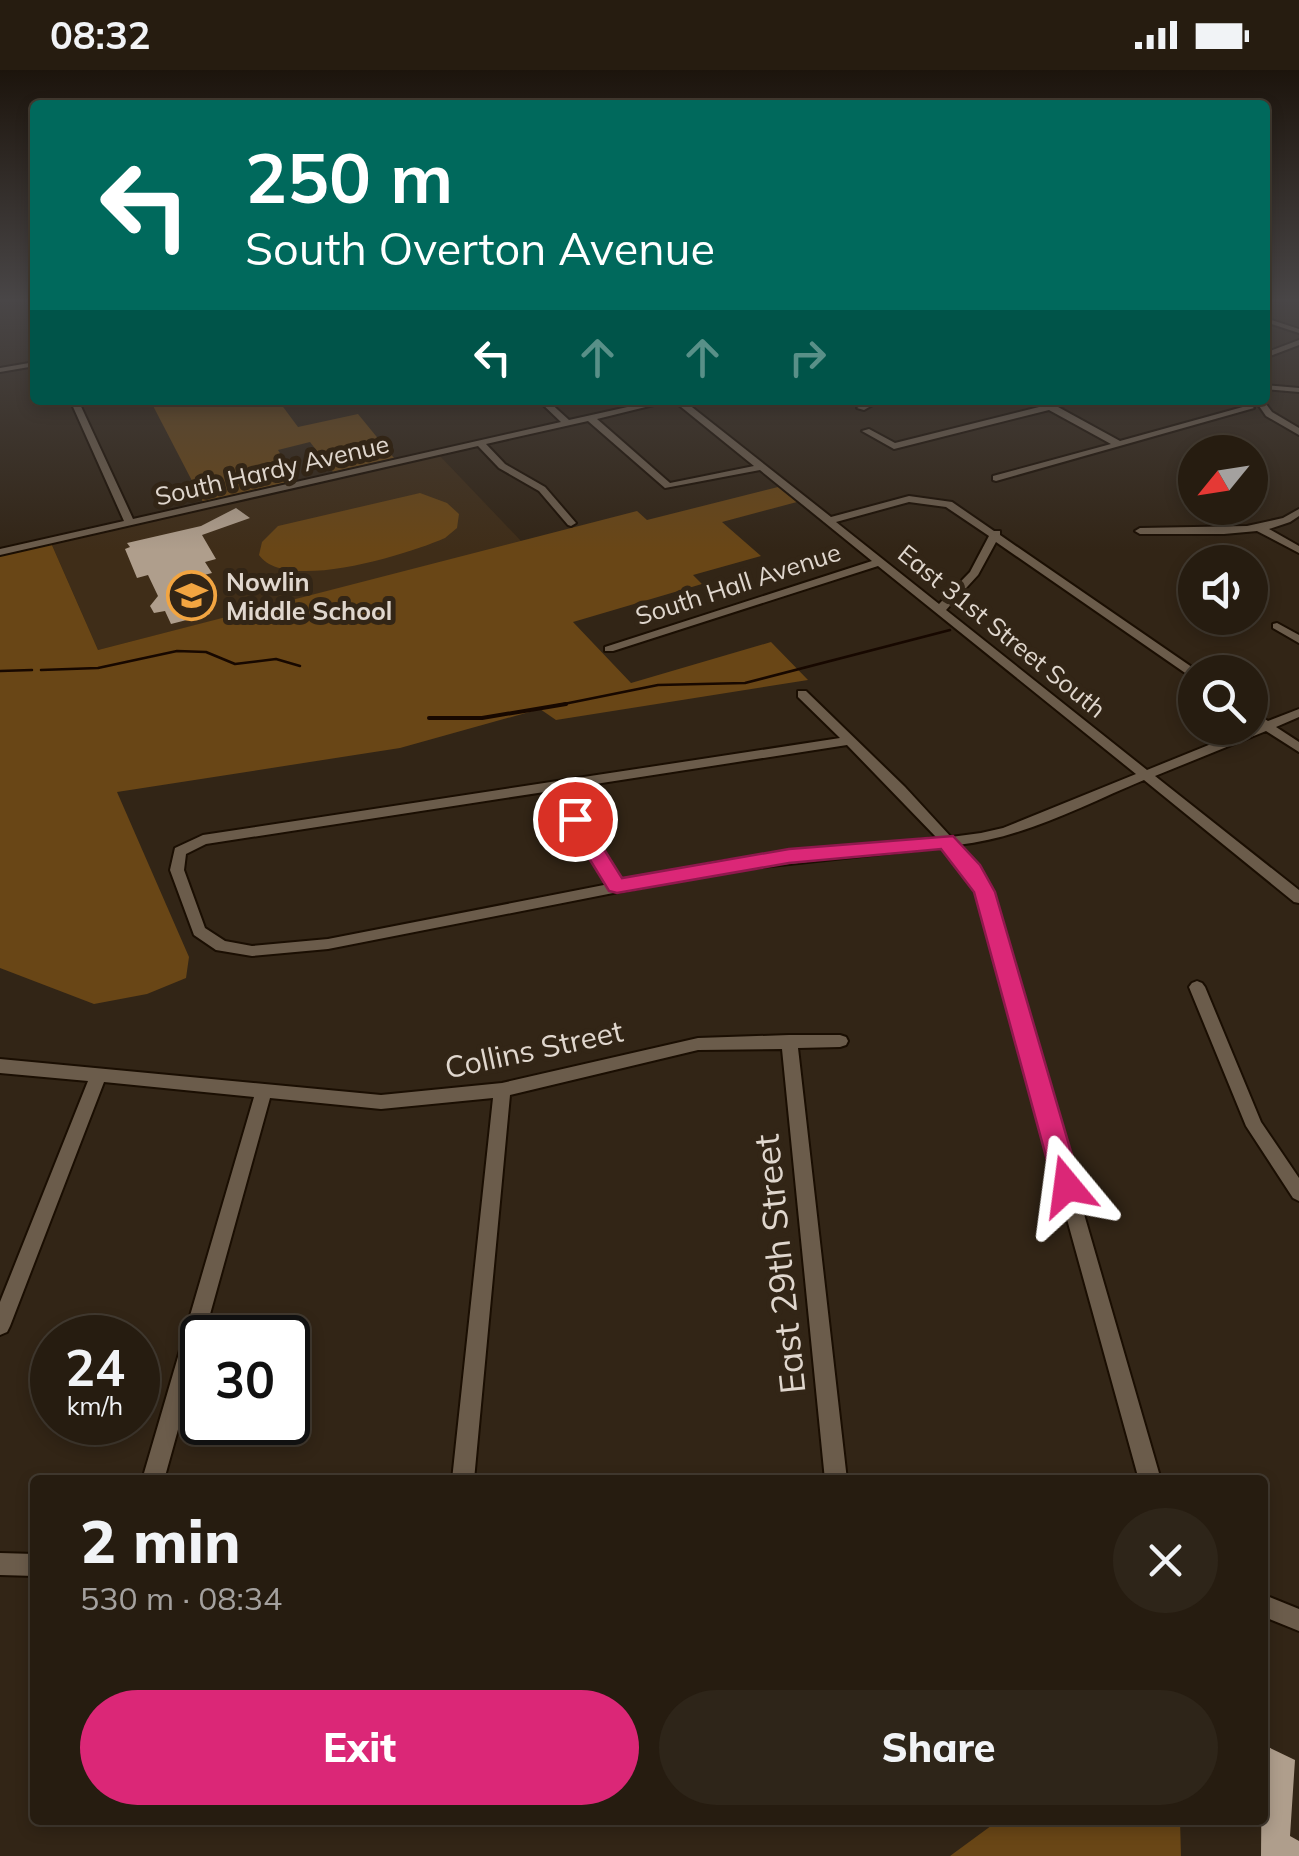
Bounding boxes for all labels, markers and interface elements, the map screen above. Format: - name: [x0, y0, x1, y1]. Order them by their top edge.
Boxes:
- text: 08:32: [50, 11, 151, 59]
- text: 250 m: [245, 133, 453, 221]
- icon: left: [80, 140, 210, 270]
- text: South Overton Avenue: [245, 220, 715, 276]
- icon: left: [465, 330, 520, 385]
- icon: ahead: [570, 330, 625, 385]
- icon: ahead: [675, 330, 730, 385]
- icon: right: [780, 330, 835, 385]
- street label: South Hardy Avenue: [152, 428, 392, 512]
- north arrow: [1178, 435, 1268, 525]
- map controls: [1178, 435, 1268, 745]
- street label: South Hall Avenue: [631, 536, 844, 631]
- street label: East 31st Street South: [892, 537, 1112, 724]
- button: sound: [1178, 545, 1268, 635]
- place label: Nowlin Middle School: [226, 566, 392, 626]
- school or university icon: Nowlin Middle School: [165, 570, 217, 622]
- button: search: [1178, 655, 1268, 745]
- pin: [533, 777, 618, 862]
- icon: arrive: [548, 792, 603, 847]
- street label: Collins Street: [441, 1012, 626, 1086]
- street label: East 29th Street: [744, 1132, 815, 1396]
- position arrow: [1015, 1134, 1119, 1238]
- speed limit sign: 30: [180, 1315, 310, 1445]
- text: 24: [65, 1336, 125, 1399]
- text: km/h: [67, 1390, 123, 1421]
- text: 2 min: [80, 1503, 241, 1578]
- button: close: [1113, 1508, 1218, 1613]
- text: 530 m · 08:34: [80, 1578, 282, 1618]
- button: Exit: [80, 1690, 639, 1805]
- button: Share: [659, 1690, 1218, 1805]

